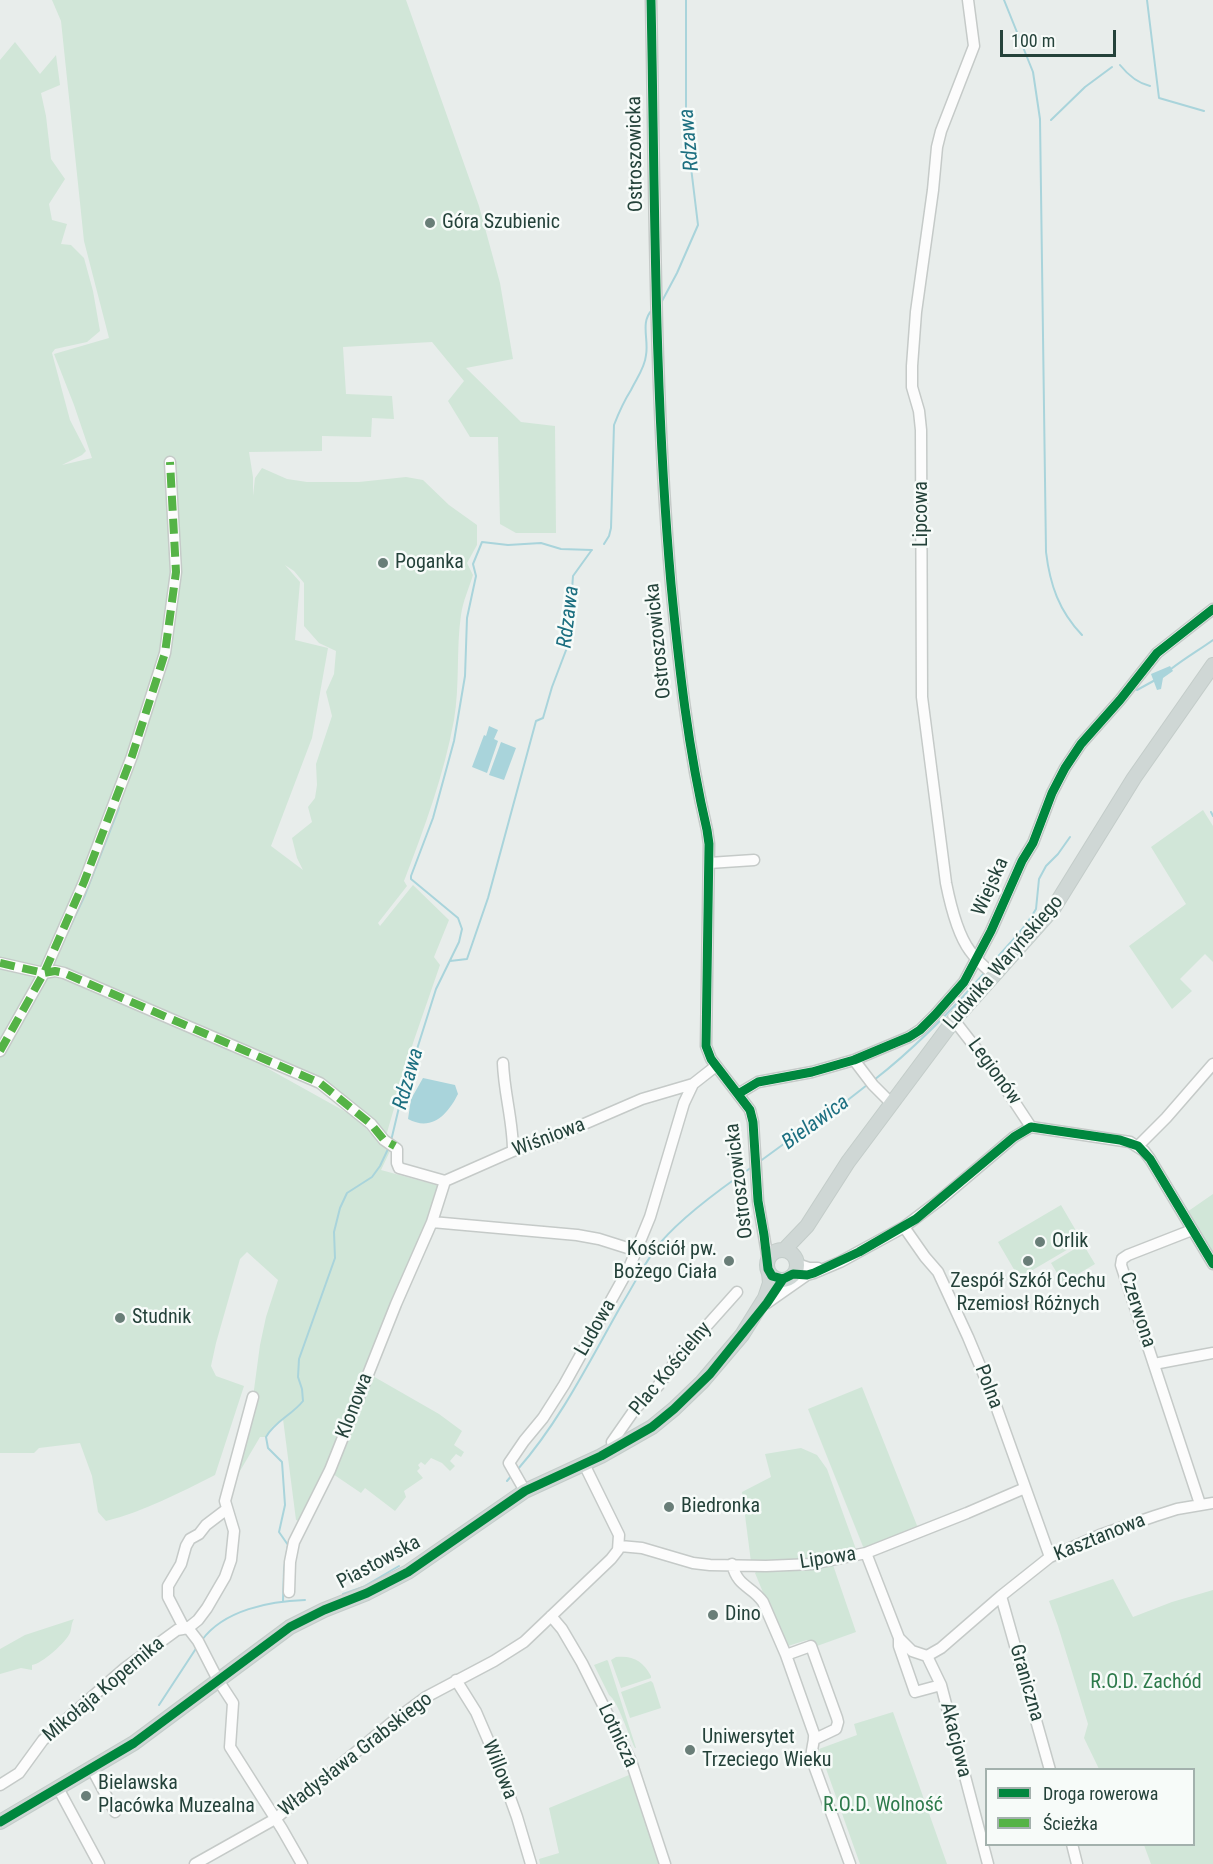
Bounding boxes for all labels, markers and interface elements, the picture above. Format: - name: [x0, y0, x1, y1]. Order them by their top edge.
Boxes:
- scale bar: [1003, 18, 1118, 56]
- text: 100 m: [1011, 30, 1055, 51]
- street label: Ostroszowicka: [623, 96, 649, 212]
- water label: Rdzawa: [675, 108, 705, 172]
- place label: Góra Szubienic: [442, 211, 560, 235]
- marker: Góra Szubienic: [423, 216, 437, 230]
- street label: Lipcowa: [910, 481, 934, 547]
- place label: Poganka: [395, 551, 464, 575]
- marker: Poganka: [376, 556, 390, 570]
- street label: Ostroszowicka: [641, 582, 677, 700]
- water label: Rdzawa: [553, 584, 585, 650]
- street label: Wiejska: [968, 854, 1014, 920]
- street label: Ludwika Waryńskiego: [939, 891, 1069, 1035]
- street label: Legionów: [962, 1034, 1026, 1110]
- water label: Rdzawa: [388, 1045, 430, 1113]
- water label: Bielawica: [778, 1090, 854, 1156]
- street label: Wiśniowa: [509, 1113, 589, 1163]
- street label: Ostroszowicka: [721, 1122, 759, 1240]
- place label: Orlik: [1052, 1230, 1088, 1254]
- marker: Orlik: [1033, 1235, 1047, 1249]
- place label: Kościół pw. Bożego Ciała: [614, 1238, 717, 1285]
- marker: Kościół pw. Bożego Ciała: [722, 1254, 736, 1268]
- marker: Zespół Szkół Cechu Rzemiosł Różnych: [1021, 1254, 1035, 1268]
- street label: Czerwona: [1114, 1269, 1160, 1351]
- place label: Zespół Szkół Cechu Rzemiosł Różnych: [950, 1270, 1106, 1317]
- street label: Ludowa: [570, 1295, 622, 1361]
- place label: Studnik: [132, 1306, 191, 1330]
- marker: Studnik: [113, 1311, 127, 1325]
- street label: Plac Kościelny: [625, 1317, 717, 1421]
- street label: Polna: [969, 1362, 1007, 1412]
- street label: Klonowa: [332, 1370, 378, 1442]
- place label: Biedronka: [681, 1495, 760, 1519]
- marker: Biedronka: [662, 1500, 676, 1514]
- street label: Kasztanowa: [1051, 1509, 1149, 1567]
- street label: Piastowska: [333, 1531, 425, 1595]
- street label: Lipowa: [798, 1543, 858, 1575]
- place label: Dino: [725, 1603, 761, 1627]
- marker: Dino: [706, 1608, 720, 1622]
- street label: Mikołaja Kopernika: [38, 1632, 170, 1748]
- street label: Graniczna: [1004, 1642, 1048, 1724]
- park label: R.O.D. Zachód: [1090, 1671, 1202, 1695]
- street label: Władysława Grabskiego: [275, 1688, 437, 1822]
- street label: Lotnicza: [592, 1700, 642, 1772]
- street label: Akacjowa: [934, 1700, 976, 1780]
- place label: Uniwersytet Trzeciego Wieku: [702, 1726, 831, 1773]
- street label: Willowa: [476, 1737, 522, 1803]
- marker: Uniwersytet Trzeciego Wieku: [683, 1743, 697, 1757]
- legend: [985, 1768, 1195, 1846]
- place label: Bielawska Placówka Muzealna: [98, 1772, 255, 1819]
- text: Droga rowerowa: [1043, 1783, 1158, 1804]
- marker: Bielawska Placówka Muzealna: [79, 1789, 93, 1803]
- park label: R.O.D. Wolność: [823, 1794, 943, 1818]
- text: Ścieżka: [1043, 1813, 1098, 1834]

